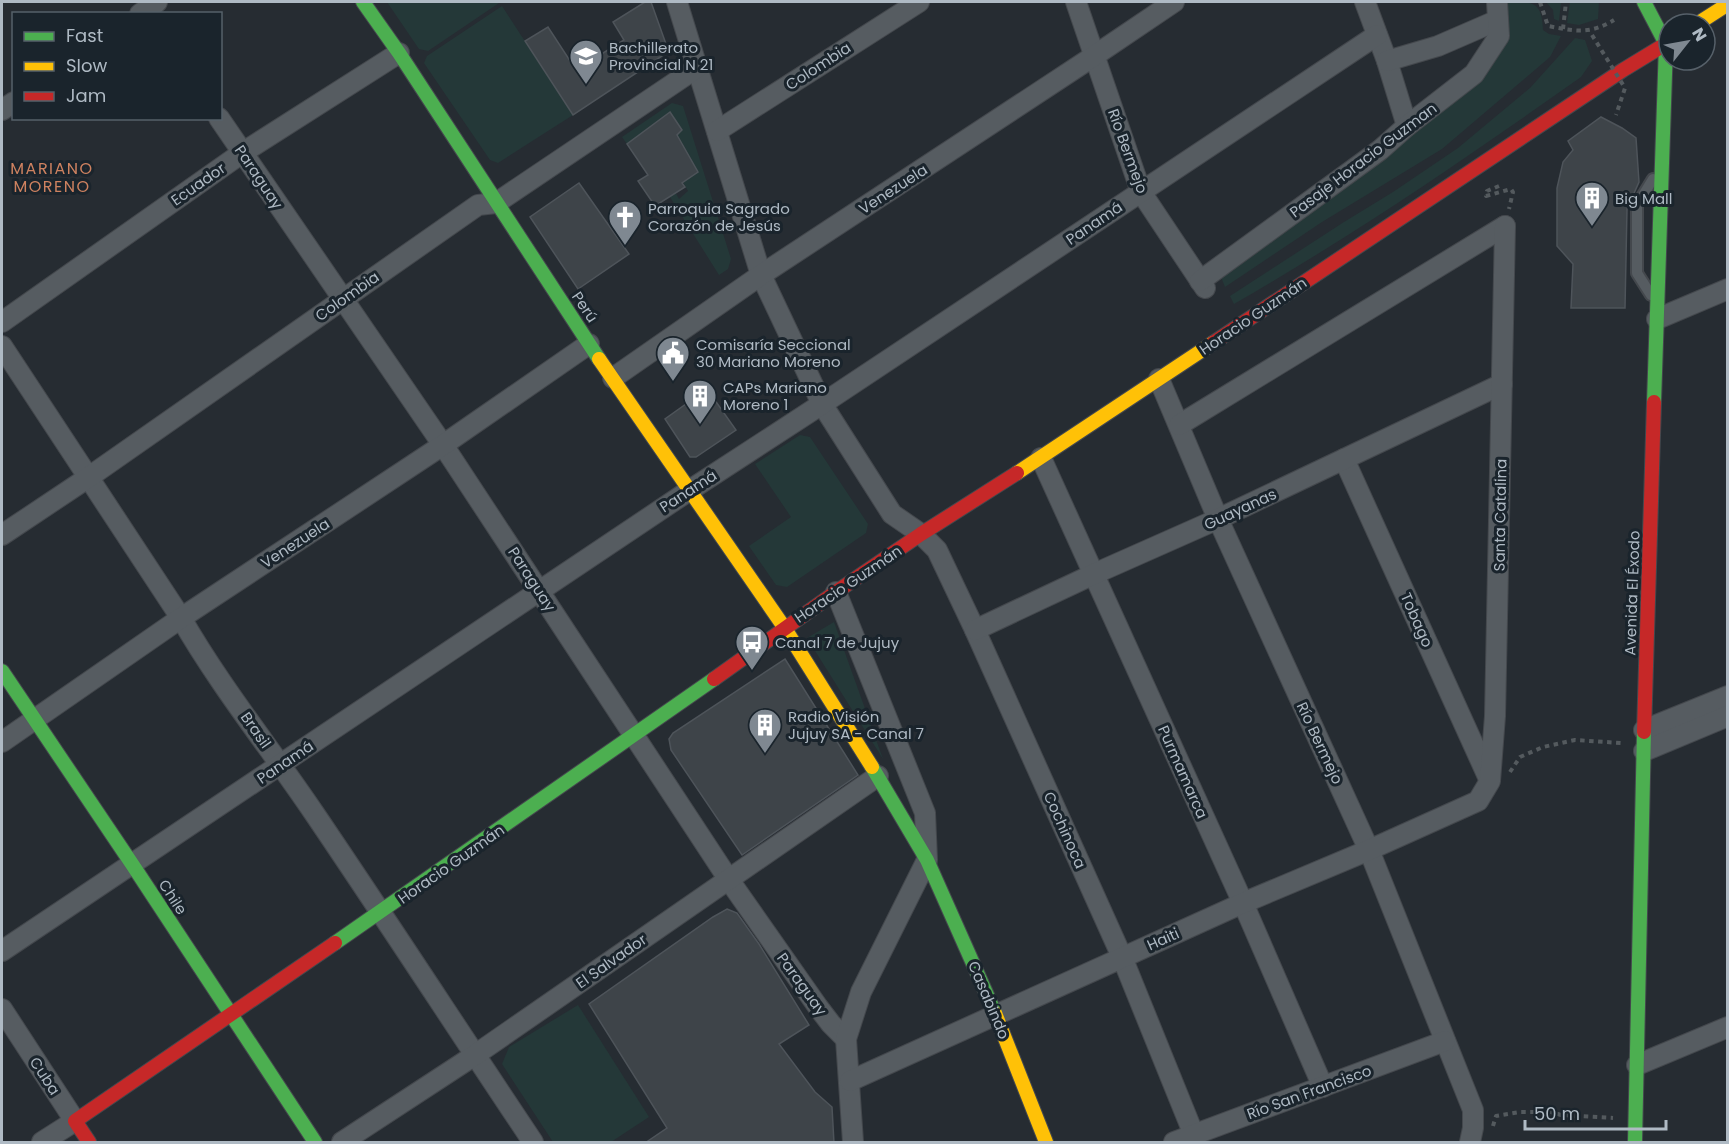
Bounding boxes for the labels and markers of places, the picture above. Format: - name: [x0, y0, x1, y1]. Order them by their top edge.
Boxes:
- place label: Bachillerato Provincial N 21: [609, 37, 713, 75]
- school or university icon: Bachillerato Provincial N 21: [568, 38, 604, 85]
- building icon: Big Mall: [1574, 180, 1610, 227]
- place label: Big Mall: [1615, 188, 1672, 209]
- place label: Parroquia Sagrado Corazón de Jesús: [648, 198, 790, 236]
- church icon: Parroquia Sagrado Corazón de Jesús: [607, 199, 643, 246]
- place label: Comisaría Seccional 30 Mariano Moreno: [696, 334, 851, 372]
- public building icon: Comisaría Seccional 30 Mariano Moreno: [655, 335, 691, 382]
- place label: CAPs Mariano Moreno 1: [723, 377, 827, 415]
- building icon: CAPs Mariano Moreno 1: [682, 378, 718, 425]
- bus stop icon: Canal 7 de Jujuy: [734, 624, 770, 671]
- place label: Canal 7 de Jujuy: [775, 632, 900, 653]
- place label: Radio Visión Jujuy SA - Canal 7: [788, 706, 924, 744]
- building icon: Radio Visión Jujuy SA - Canal 7: [747, 707, 783, 754]

